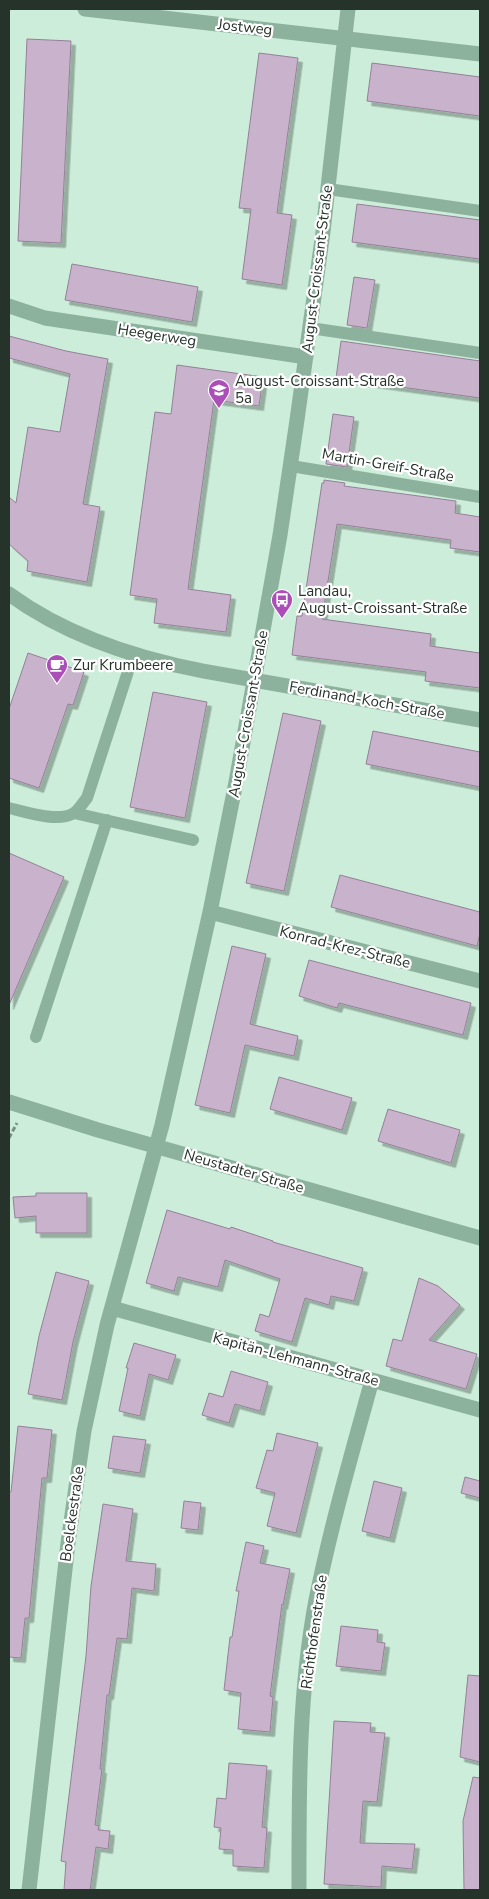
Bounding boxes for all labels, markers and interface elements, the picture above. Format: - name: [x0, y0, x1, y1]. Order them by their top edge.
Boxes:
- street label: Jostweg: [216, 14, 273, 40]
- street label: August-Croissant-Straße: [297, 184, 337, 354]
- street label: Heegerweg: [116, 319, 198, 351]
- place label: August-Croissant-Straße 5a: [235, 371, 404, 408]
- school or university icon: August-Croissant-Straße 5a: [207, 378, 231, 409]
- street label: Martin-Greif-Straße: [320, 444, 456, 486]
- place label: Landau, August-Croissant-Straße: [298, 581, 467, 618]
- bus stop icon: Landau, August-Croissant-Straße: [270, 588, 294, 619]
- street label: August-Croissant-Straße: [223, 629, 273, 799]
- cafe icon: Zur Krumbeere: [45, 653, 69, 684]
- place label: Zur Krumbeere: [73, 655, 173, 675]
- street label: Ferdinand-Koch-Straße: [288, 676, 446, 724]
- street label: Konrad-Krez-Straße: [277, 921, 413, 973]
- street label: Neustadter Straße: [182, 1144, 306, 1198]
- street label: Kapitän-Lehmann-Straße: [211, 1327, 381, 1391]
- street label: Boelckestraße: [55, 1465, 89, 1563]
- street label: Richthofenstraße: [296, 1574, 332, 1690]

